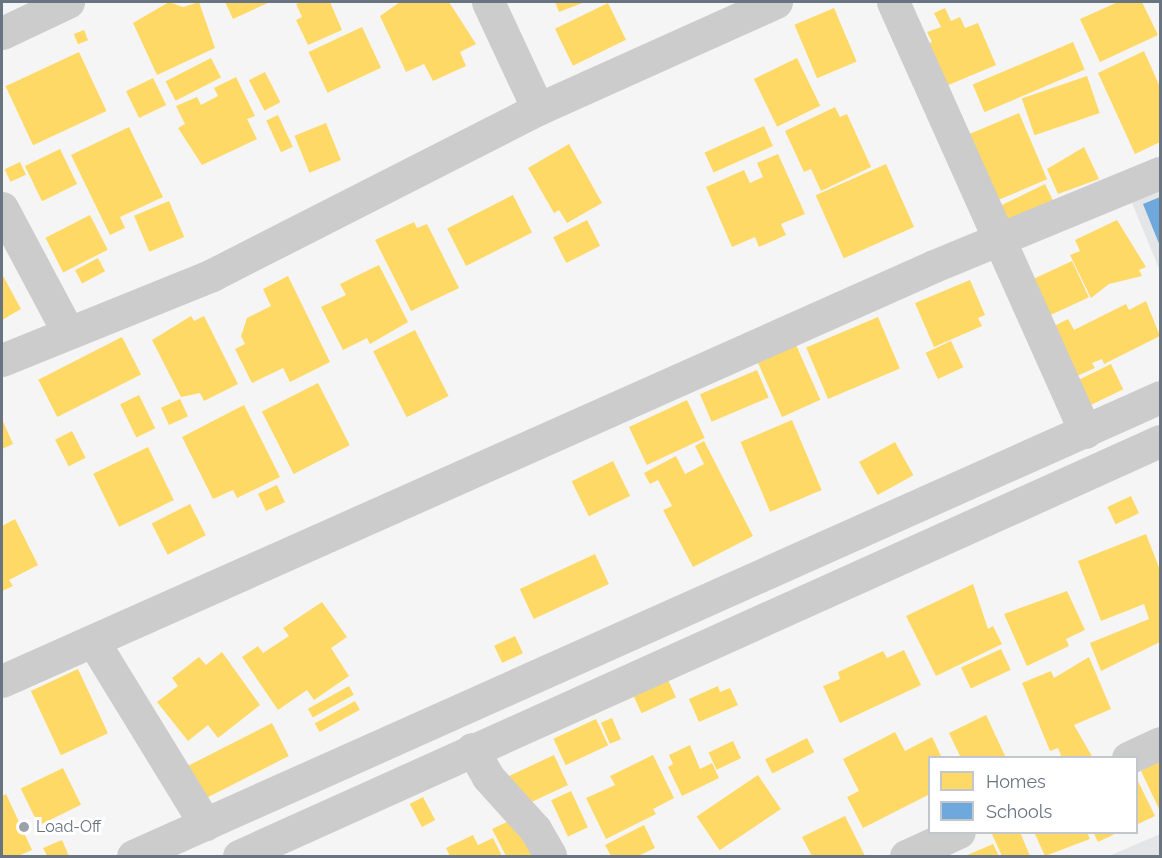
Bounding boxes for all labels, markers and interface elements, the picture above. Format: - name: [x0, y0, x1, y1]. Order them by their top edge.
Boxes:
- legend: [928, 756, 1138, 834]
- text: Homes: [986, 771, 1046, 792]
- text: Schools: [986, 801, 1052, 822]
- place label: Load-Off: [36, 817, 101, 837]
- marker: Load-Off: [17, 820, 31, 834]

